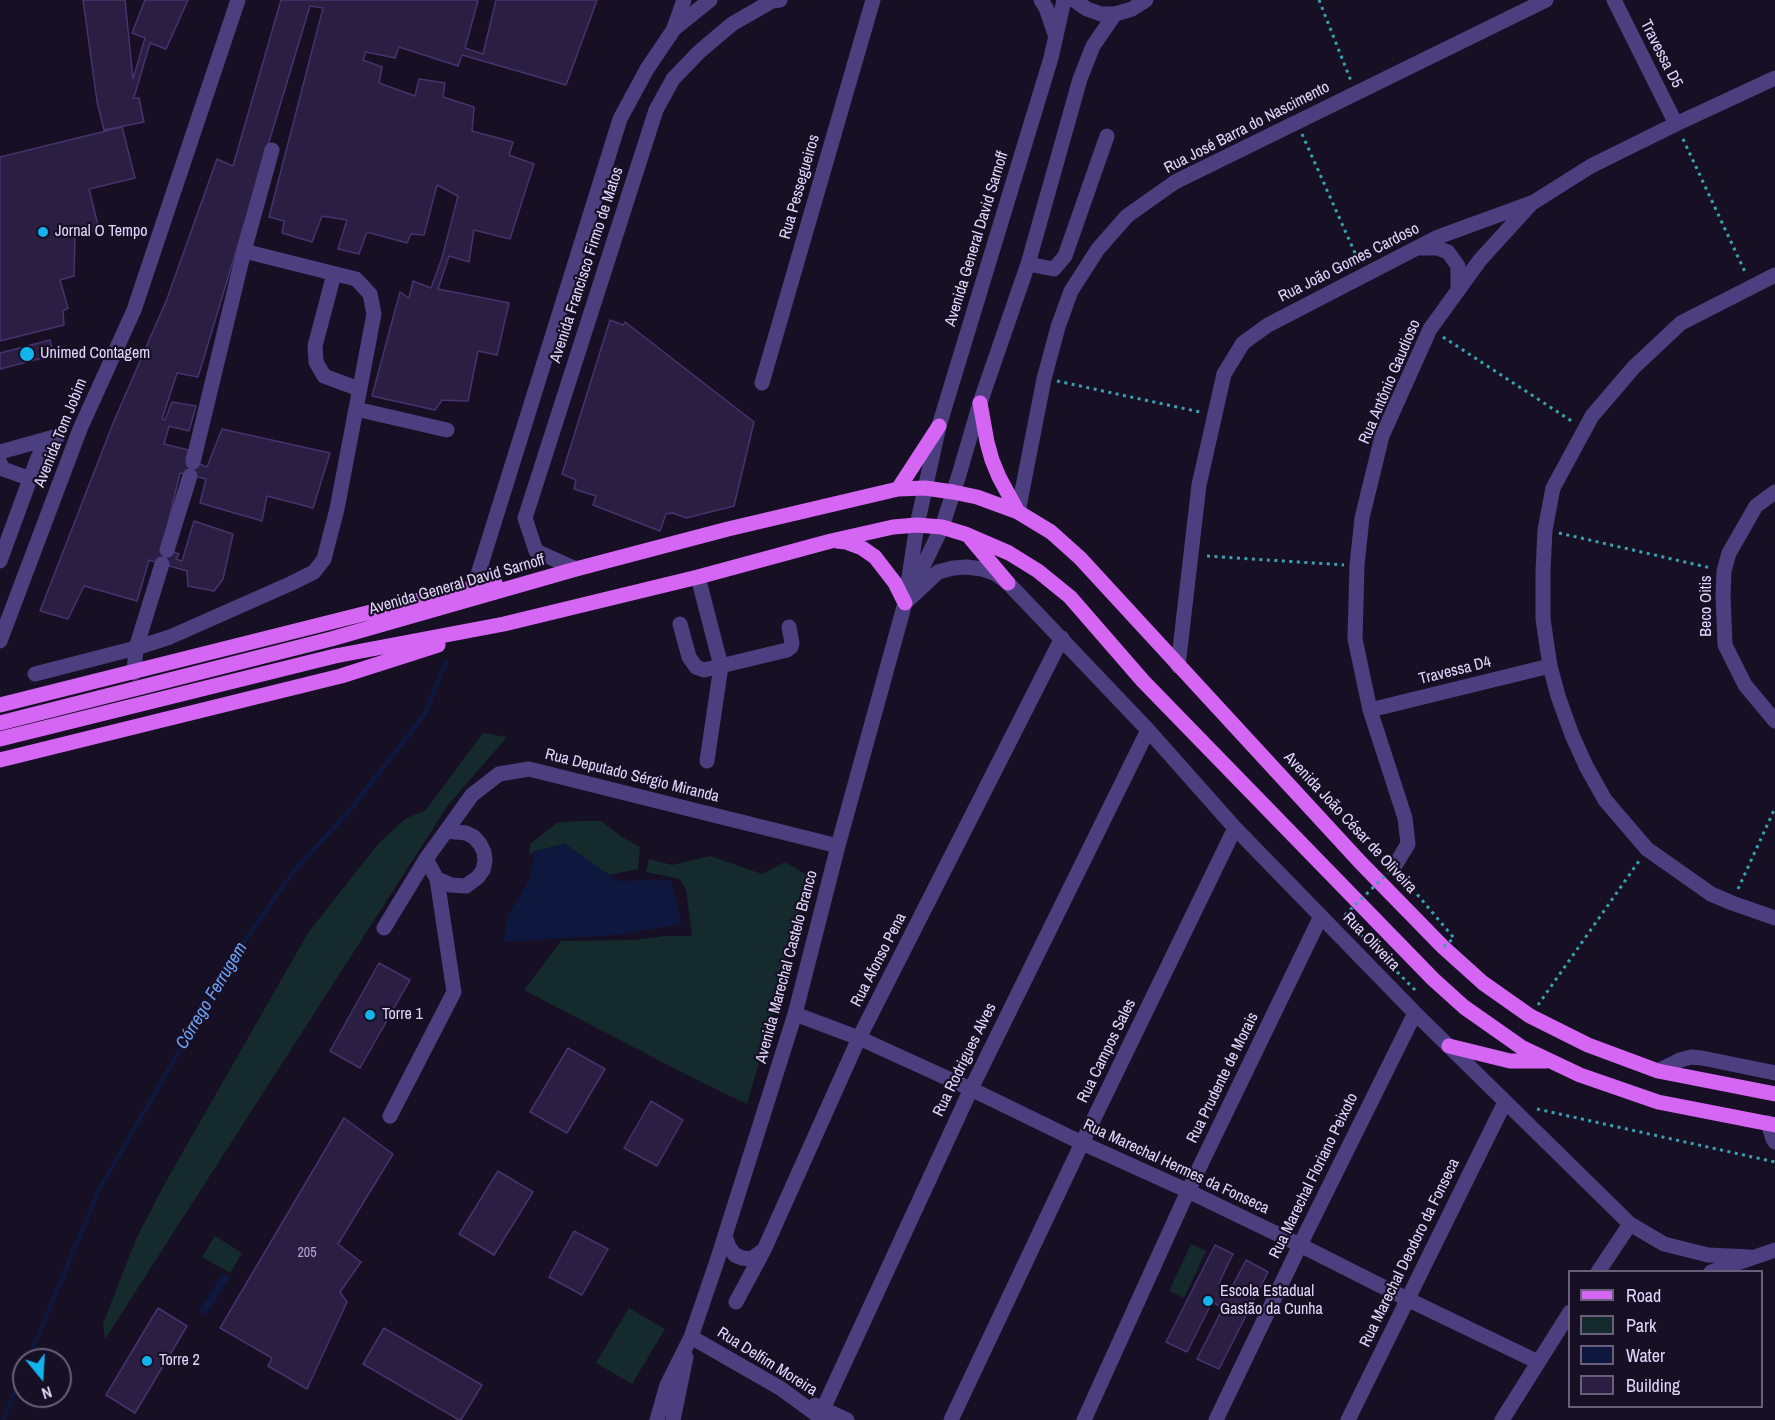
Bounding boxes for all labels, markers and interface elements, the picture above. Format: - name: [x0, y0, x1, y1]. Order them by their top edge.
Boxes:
- street label: Travessa D5: [1636, 17, 1686, 91]
- street label: Rua José Barra do Nascimento: [1161, 78, 1333, 178]
- street label: Rua Pessegueiros: [776, 132, 824, 242]
- street label: Avenida General David Sarnoff: [941, 149, 1013, 329]
- street label: Avenida Francisco Firmo de Matos: [546, 165, 628, 365]
- street label: Rua João Gomes Cardoso: [1275, 219, 1423, 307]
- place label: Jornal O Tempo: [55, 222, 148, 242]
- marker: Jornal O Tempo: [36, 225, 50, 239]
- street label: Rua Antônio Gaudioso: [1355, 317, 1425, 447]
- place label: Unimed Contagem: [40, 344, 150, 364]
- marker: Unimed Contagem: [18, 345, 36, 363]
- street label: Avenida Tom Jobim: [30, 376, 92, 490]
- street label: Avenida General David Sarnoff: [367, 551, 547, 619]
- street label: Beco Oitis: [1697, 575, 1717, 637]
- street label: Travessa D4: [1417, 653, 1493, 689]
- street label: Rua Deputado Sérgio Miranda: [543, 745, 721, 807]
- street label: Avenida João César de Oliveira: [1279, 748, 1421, 898]
- street label: Avenida Marechal Castelo Branco: [752, 868, 822, 1066]
- street label: Rua Oliveira: [1339, 909, 1403, 975]
- street label: Rua Afonso Pena: [847, 910, 911, 1010]
- water label: Córrego Ferrugem: [172, 939, 252, 1053]
- street label: Rua Campos Sales: [1074, 996, 1140, 1106]
- street label: Rua Rodrigues Alves: [929, 1000, 1001, 1120]
- place label: Torre 1: [382, 1005, 423, 1025]
- marker: Torre 1: [363, 1008, 377, 1022]
- street label: Rua Prudente de Morais: [1183, 1010, 1263, 1146]
- street label: Rua Marechal Floriano Peixoto: [1266, 1090, 1362, 1262]
- street label: Rua Marechal Hermes da Fonseca: [1080, 1115, 1272, 1219]
- street label: Rua Marechal Deodoro da Fonseca: [1356, 1156, 1464, 1350]
- house number: 205: [297, 1245, 317, 1261]
- legend: [1568, 1270, 1763, 1408]
- place label: Escola Estadual Gastão da Cunha: [1220, 1282, 1323, 1320]
- text: Road: [1626, 1283, 1661, 1308]
- marker: Escola Estadual Gastão da Cunha: [1201, 1294, 1215, 1308]
- text: Park: [1626, 1313, 1656, 1338]
- street label: Rua Delfim Moreira: [713, 1324, 821, 1400]
- text: Water: [1626, 1343, 1665, 1368]
- north arrow: [12, 1348, 72, 1408]
- place label: Torre 2: [159, 1351, 200, 1371]
- marker: Torre 2: [140, 1354, 154, 1368]
- text: Building: [1626, 1373, 1680, 1398]
- text: N: [39, 1381, 55, 1405]

